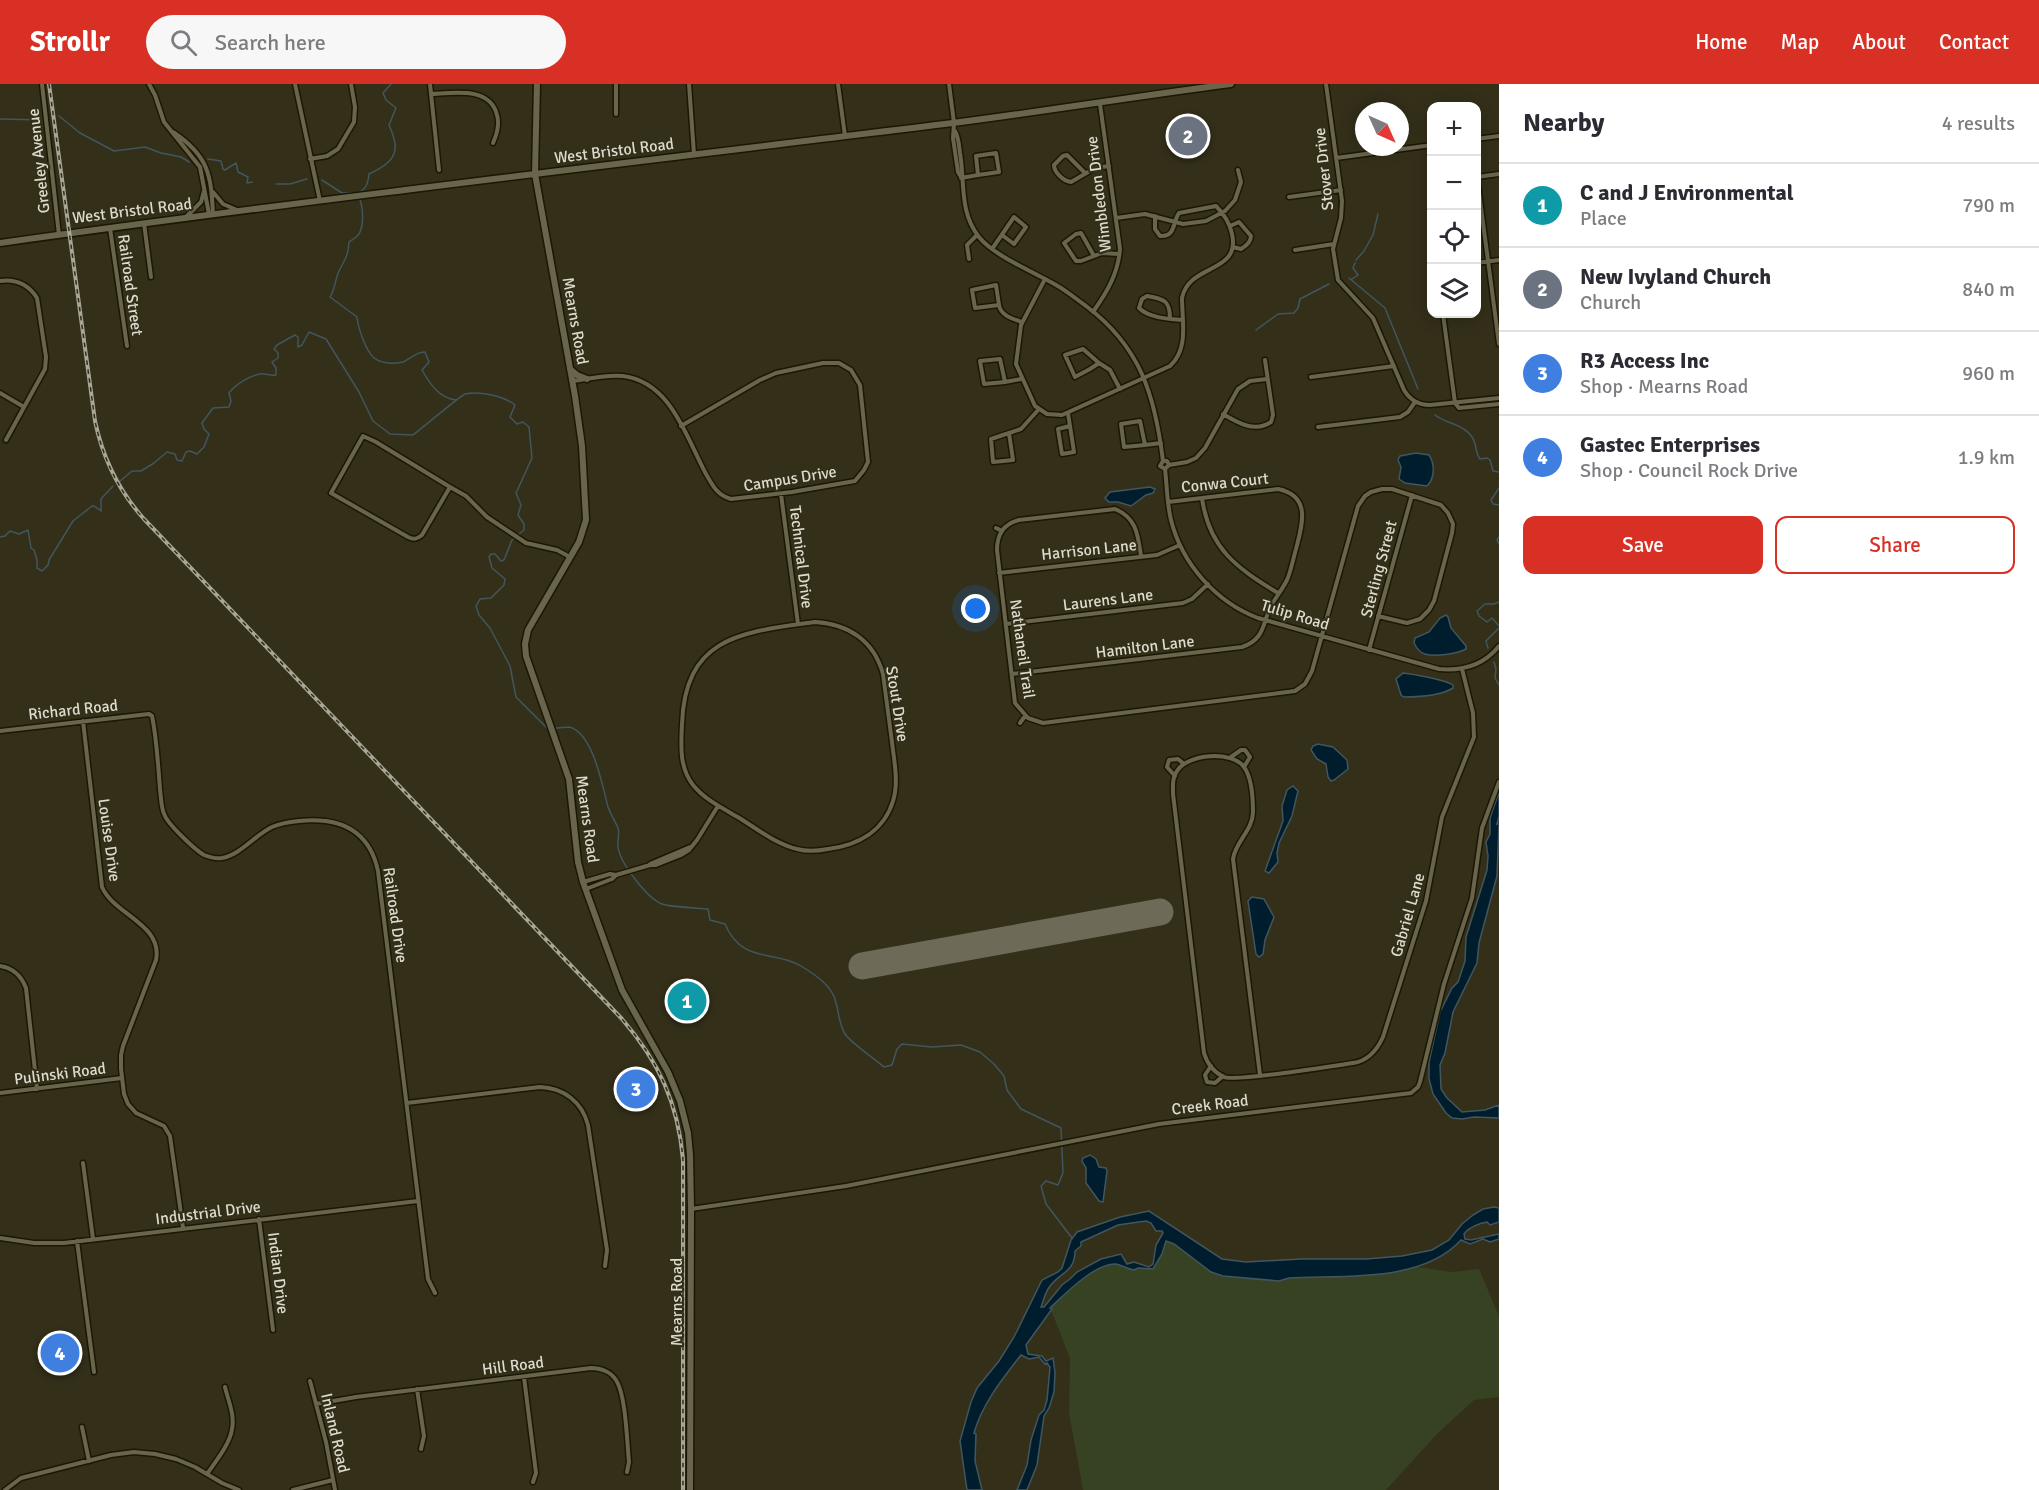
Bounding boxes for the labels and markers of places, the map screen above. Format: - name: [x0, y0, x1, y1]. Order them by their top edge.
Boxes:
- pin: 2: [1168, 113, 1208, 158]
- pin: 1: [668, 978, 706, 1024]
- pin: 3: [616, 1066, 656, 1112]
- pin: 4: [40, 1330, 80, 1376]

